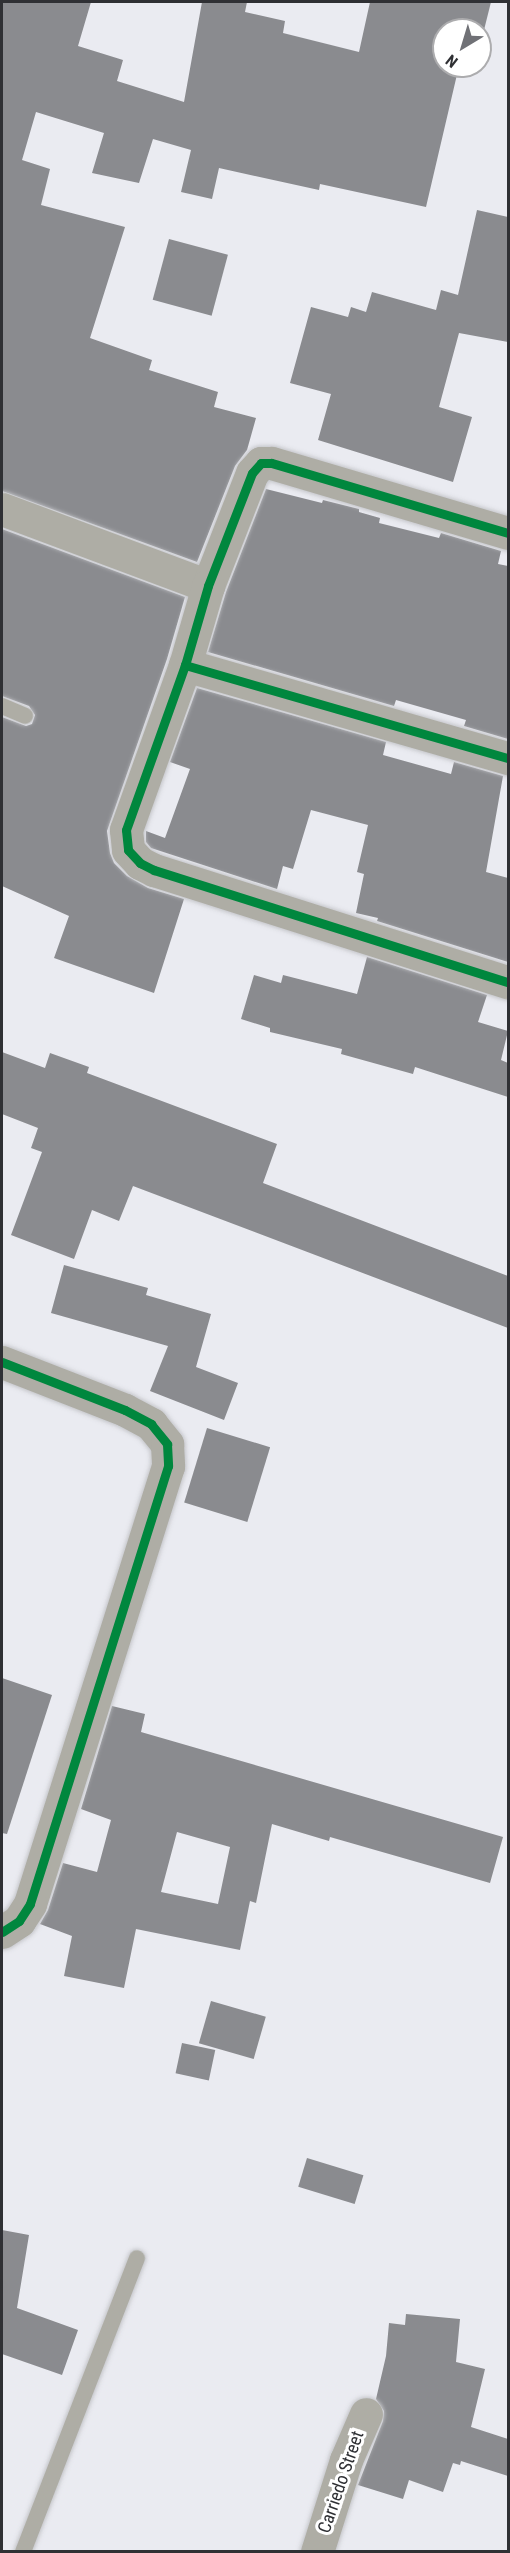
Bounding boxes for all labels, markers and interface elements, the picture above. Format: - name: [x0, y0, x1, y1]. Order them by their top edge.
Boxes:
- north arrow: [432, 18, 492, 78]
- text: N: [442, 51, 462, 72]
- street label: Carriedo Street: [313, 2428, 369, 2536]

